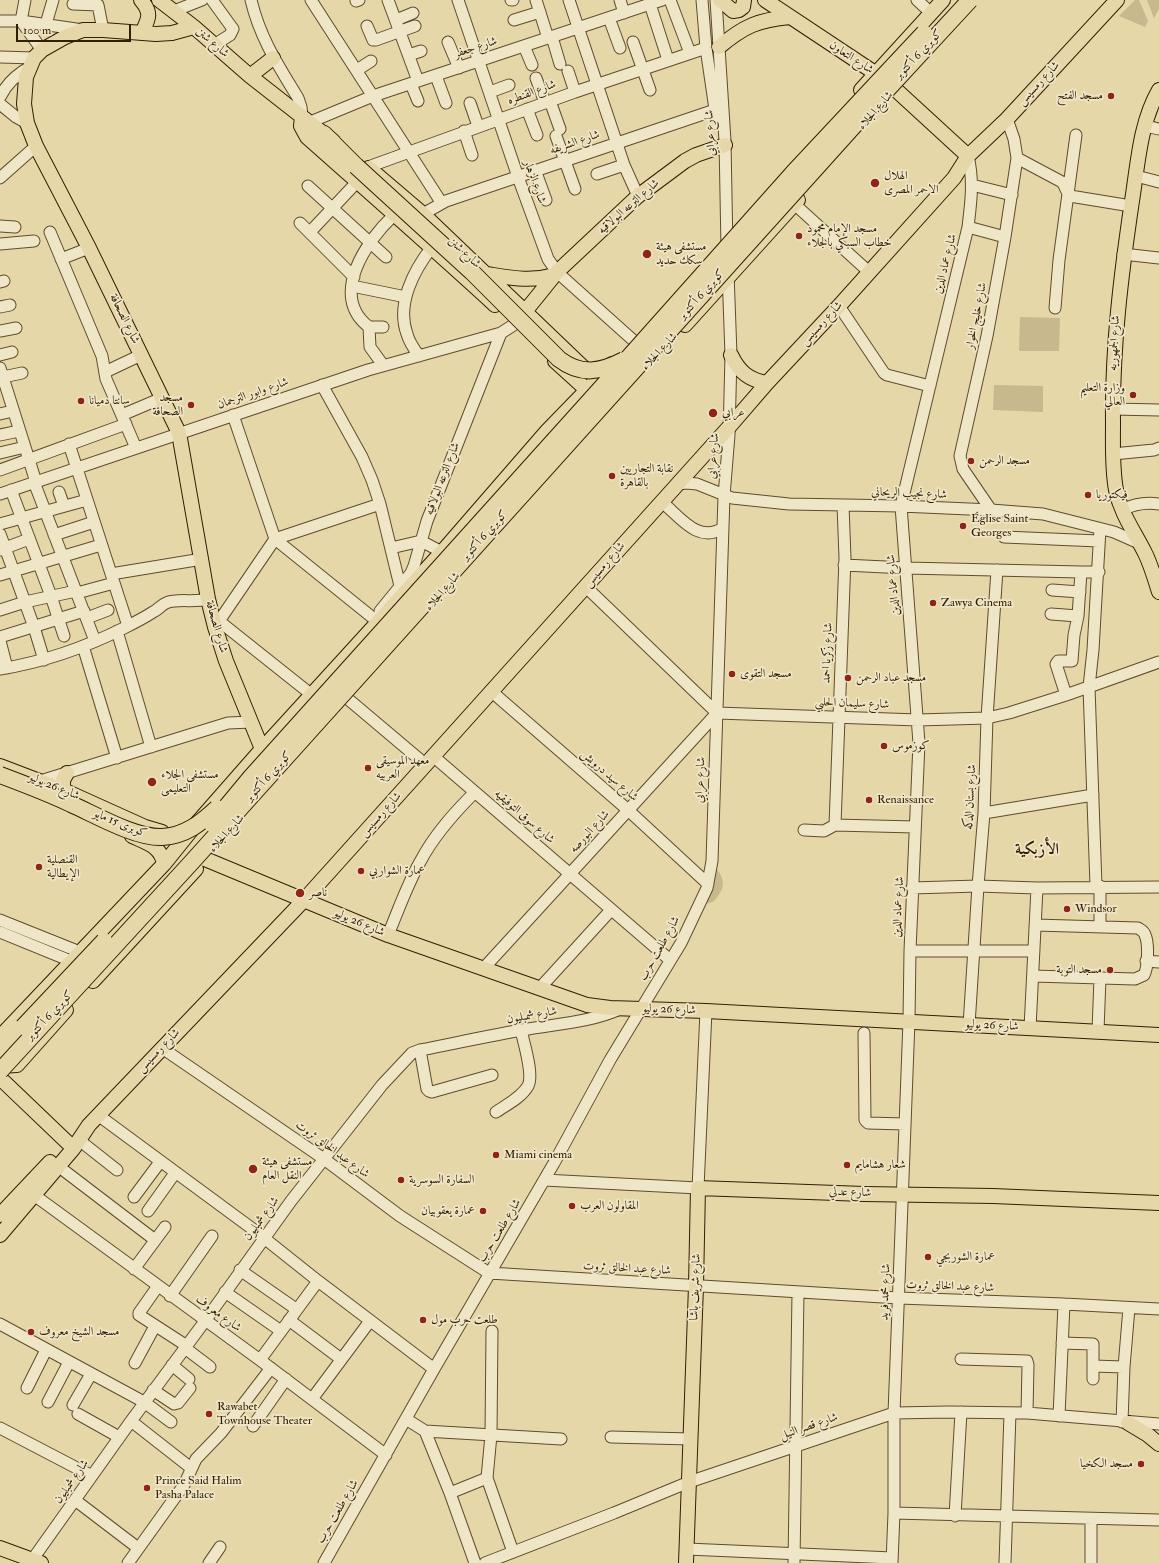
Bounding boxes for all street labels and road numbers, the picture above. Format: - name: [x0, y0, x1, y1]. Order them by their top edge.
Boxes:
- street label: شارع شنن: [192, 25, 232, 61]
- street label: كوبري 6 أكتوبر: [892, 27, 946, 83]
- street label: شارع جعفر: [453, 34, 499, 62]
- street label: شارع التعاون: [826, 38, 876, 78]
- street label: شارع رمسيس: [1015, 59, 1063, 109]
- street label: شارع القنطره: [506, 78, 558, 108]
- street label: شارع الجلاء: [855, 89, 897, 133]
- street label: شارع عرابي: [703, 110, 719, 156]
- street label: شارع الشريفه: [548, 128, 602, 158]
- street label: شارع الزهار: [520, 158, 548, 206]
- street label: شارع الترعه البولاقيه: [595, 176, 663, 238]
- street label: شارع عماد الدين: [932, 233, 960, 295]
- street label: شارع شنن: [445, 234, 483, 272]
- street label: كوبري 6 أكتوبر: [675, 267, 729, 323]
- street label: شارع خليج الخوار: [963, 281, 991, 351]
- street label: شارع الصحافة: [106, 292, 142, 346]
- street label: شارع رمسيس: [798, 299, 846, 349]
- street label: شارع الجمهوريه: [1106, 315, 1124, 371]
- street label: شارع الجلاء: [639, 330, 681, 374]
- street label: شارع وابور الترجمان: [216, 375, 290, 413]
- street label: شارع عرابي: [705, 432, 723, 480]
- street label: شارع الترعه البولاقيه: [422, 441, 464, 517]
- street label: شارع نجيب الريحاني: [871, 485, 947, 503]
- street label: كوبري 6 أكتوبر: [458, 508, 512, 564]
- street label: شارع رمسيس: [581, 539, 629, 591]
- street label: شارع عماد الدين: [884, 554, 904, 616]
- street label: شارع الجلاء: [422, 570, 464, 614]
- street label: شارع الصحافة: [202, 599, 230, 655]
- street label: شارع زكريا احمد: [820, 622, 836, 684]
- street label: شارع سليمان الحلبي: [815, 696, 889, 712]
- street label: شارع سيد درويش: [577, 747, 641, 805]
- street label: كوبري 6 أكتوبر: [242, 749, 296, 805]
- street label: شارع عرابي: [693, 757, 709, 803]
- street label: شارع بستان الدكه: [962, 764, 980, 830]
- street label: شارع 26 يوليو: [26, 770, 82, 804]
- street label: شارع سوق التوفيقيه: [491, 787, 557, 847]
- street label: شارع رمسيس: [357, 790, 405, 840]
- street label: كوبرى 15 مايو: [91, 807, 149, 841]
- street label: شارع البورصه: [567, 808, 613, 856]
- street label: شارع الجلاء: [206, 812, 248, 856]
- street label: شارع عماد الدين: [890, 876, 908, 938]
- street label: شارع 26 يوليو: [332, 906, 386, 940]
- street label: شارع طلعت حرب: [636, 914, 684, 984]
- street label: كوبري 6 أكتوبر: [23, 988, 77, 1044]
- street label: شارع 26 يوليو: [642, 1002, 696, 1018]
- street label: شارع شمبليون: [506, 1004, 558, 1028]
- street label: شارع 26 يوليو: [965, 1017, 1019, 1035]
- street label: شارع رمسيس: [135, 1026, 183, 1076]
- street label: شارع عبد الخالق ثروت: [292, 1118, 372, 1182]
- street label: شارع عدلي: [829, 1185, 871, 1201]
- street label: شارع شمبليون: [241, 1194, 283, 1244]
- street label: شارع طلعت حرب: [475, 1197, 525, 1265]
- street label: شارع شريف باشا: [688, 1253, 704, 1321]
- street label: شارع عبد الخالق ثروت: [583, 1260, 671, 1278]
- street label: شارع محمد فريد: [878, 1263, 894, 1321]
- street label: شارع عبد الخالق ثروت: [906, 1278, 994, 1296]
- street label: شارع معروف: [192, 1293, 244, 1335]
- street label: شارع قصر النيل: [778, 1410, 840, 1444]
- street label: شارع شمبليون: [51, 1457, 93, 1507]
- street label: شارع طلعت حرب: [314, 1477, 362, 1547]

